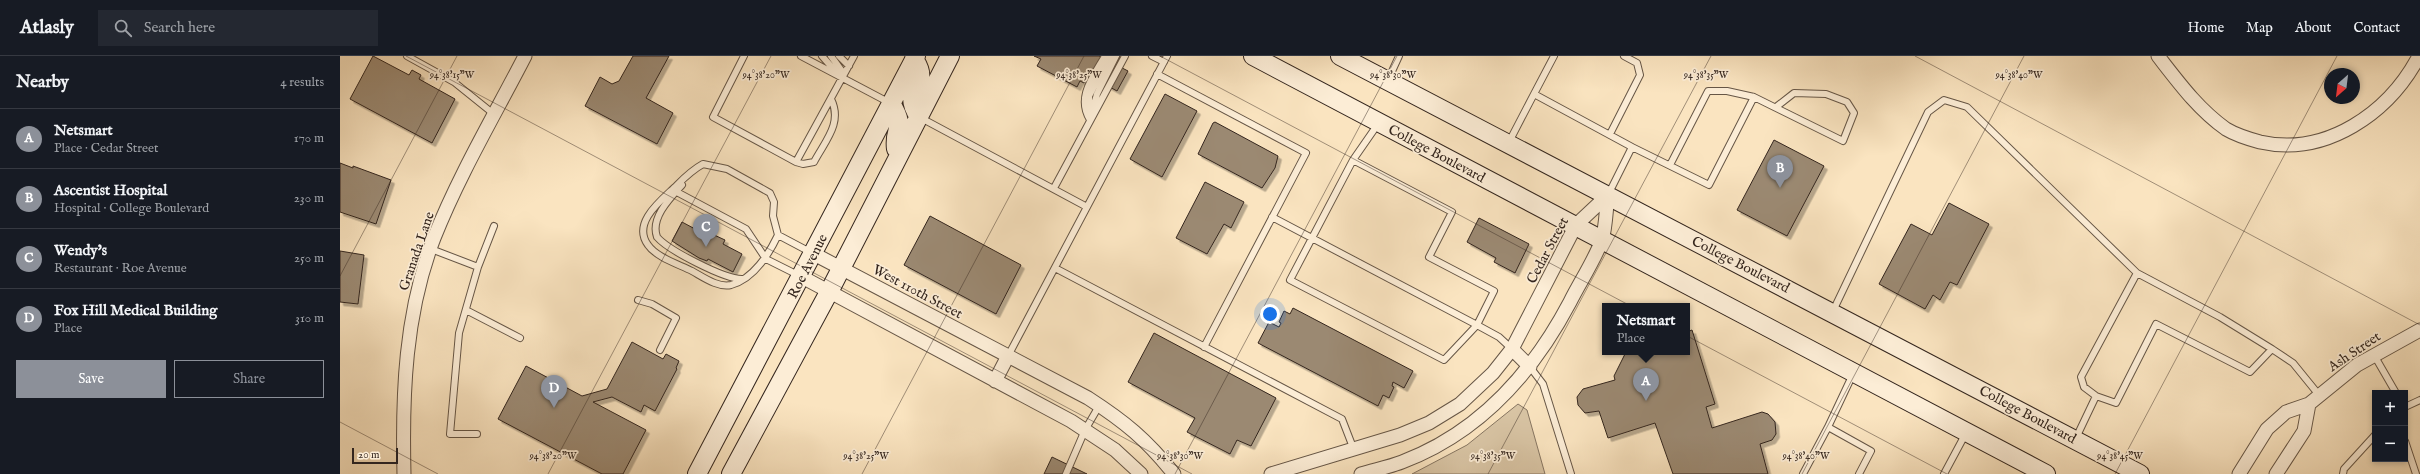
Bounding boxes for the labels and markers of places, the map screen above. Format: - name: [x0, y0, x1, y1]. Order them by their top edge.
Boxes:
- pin: B: [1767, 155, 1793, 188]
- pin: C: [693, 214, 719, 247]
- pin: A: [1633, 368, 1659, 401]
- pin: D: [541, 375, 567, 408]

